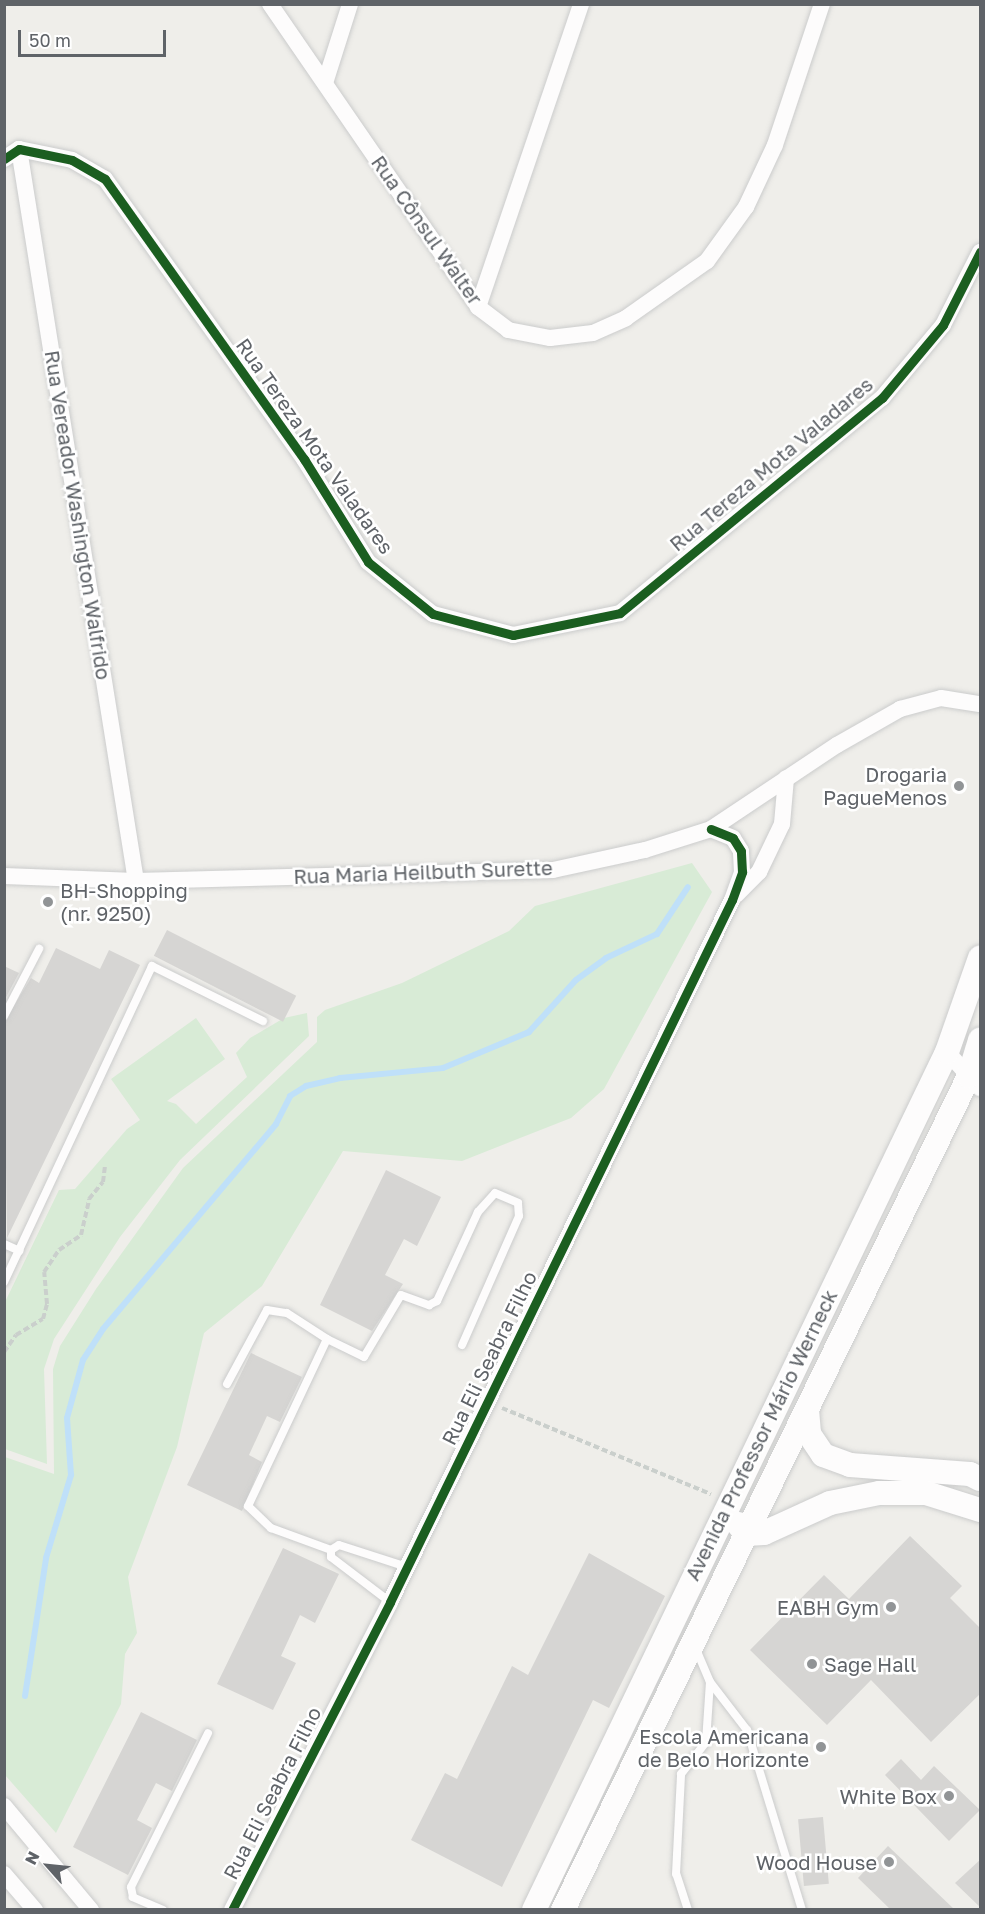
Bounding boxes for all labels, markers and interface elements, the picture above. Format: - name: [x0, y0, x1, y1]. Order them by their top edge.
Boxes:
- scale bar: [21, 18, 170, 56]
- text: 50 m: [29, 29, 71, 51]
- street label: Rua Cônsul Walter: [366, 151, 488, 309]
- street label: Rua Tereza Mota Valadares: [231, 334, 399, 558]
- street label: Rua Vereador Washington Walfrido: [40, 349, 116, 681]
- street label: Rua Tereza Mota Valadares: [665, 372, 877, 556]
- place label: Drogaria PagueMenos: [823, 762, 947, 809]
- marker: Drogaria PagueMenos: [952, 779, 966, 793]
- street label: Rua Maria Heilbuth Surette: [293, 855, 553, 889]
- place label: BH-Shopping (nr. 9250): [60, 879, 188, 926]
- marker: BH-Shopping (nr. 9250): [41, 895, 55, 909]
- street label: Rua Eli Seabra Filho: [436, 1267, 542, 1449]
- street label: Avenida Professor Mário Werneck: [680, 1286, 842, 1584]
- place label: EABH Gym: [777, 1595, 879, 1619]
- marker: EABH Gym: [884, 1600, 898, 1614]
- place label: Sage Hall: [824, 1652, 916, 1676]
- marker: Sage Hall: [805, 1657, 819, 1671]
- street label: Rua Eli Seabra Filho: [218, 1703, 326, 1883]
- place label: Escola Americana de Belo Horizonte: [638, 1724, 809, 1771]
- marker: Escola Americana de Belo Horizonte: [814, 1740, 828, 1754]
- place label: White Box: [840, 1784, 937, 1808]
- marker: White Box: [942, 1789, 956, 1803]
- north arrow: [18, 1836, 78, 1896]
- text: N: [20, 1848, 44, 1868]
- place label: Wood House: [756, 1850, 877, 1874]
- marker: Wood House: [882, 1855, 896, 1869]

